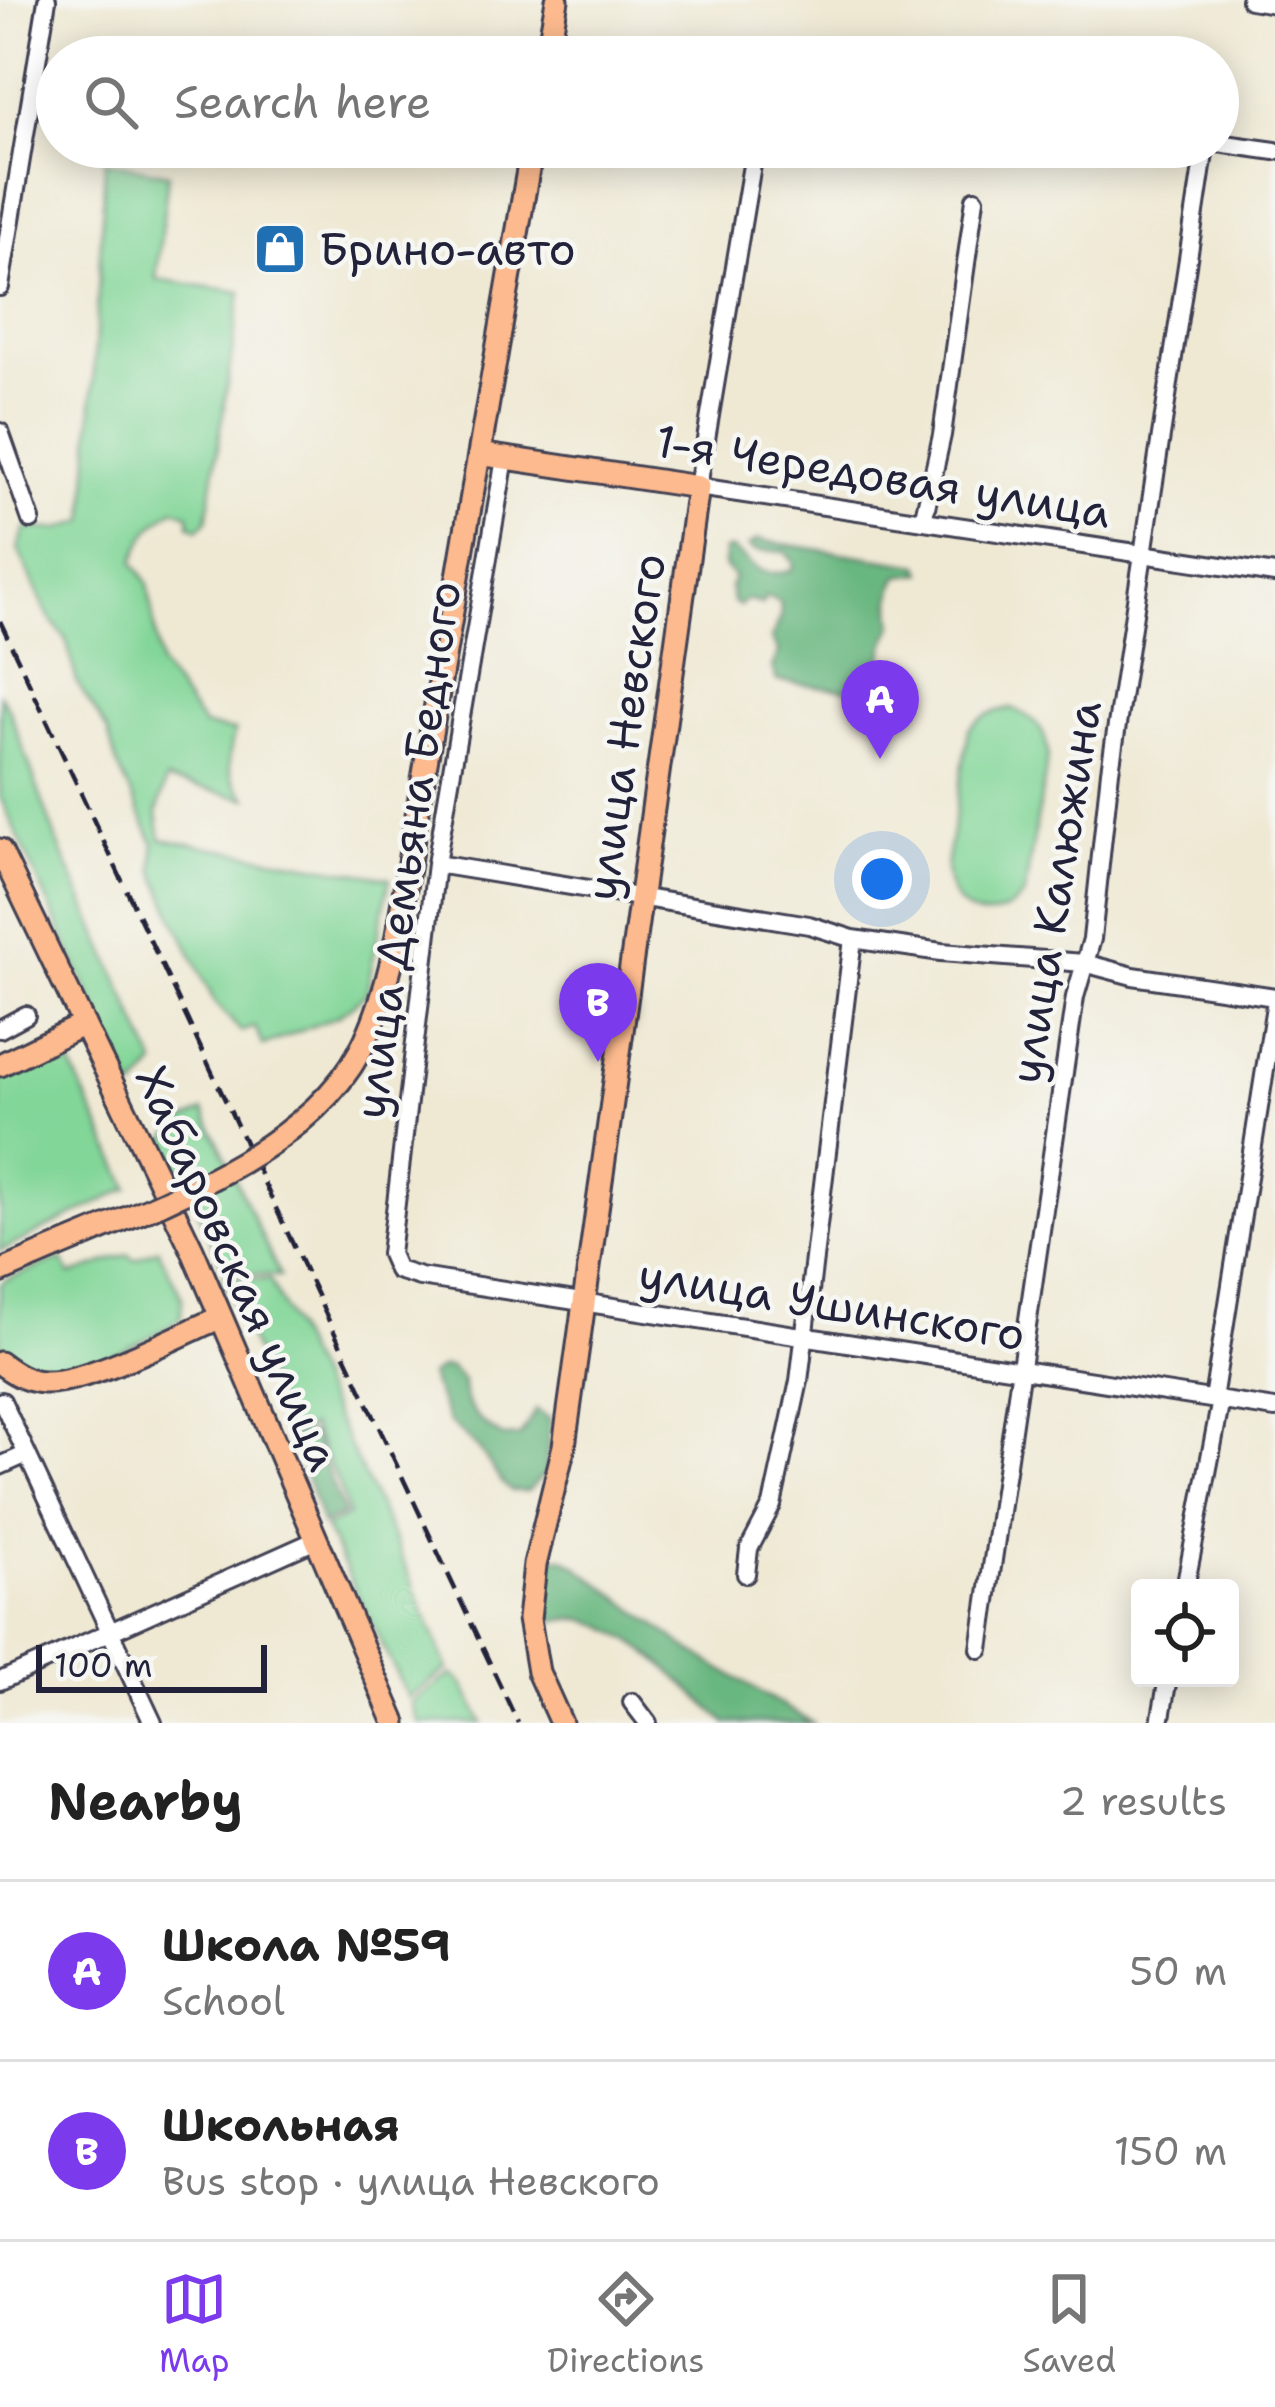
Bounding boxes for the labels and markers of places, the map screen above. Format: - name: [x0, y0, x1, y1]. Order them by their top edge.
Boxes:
- place label: Брино-авто: [319, 219, 576, 279]
- shop icon: Брино-авто: [252, 221, 308, 277]
- pin: A: [841, 660, 919, 759]
- pin: B: [559, 963, 637, 1062]

